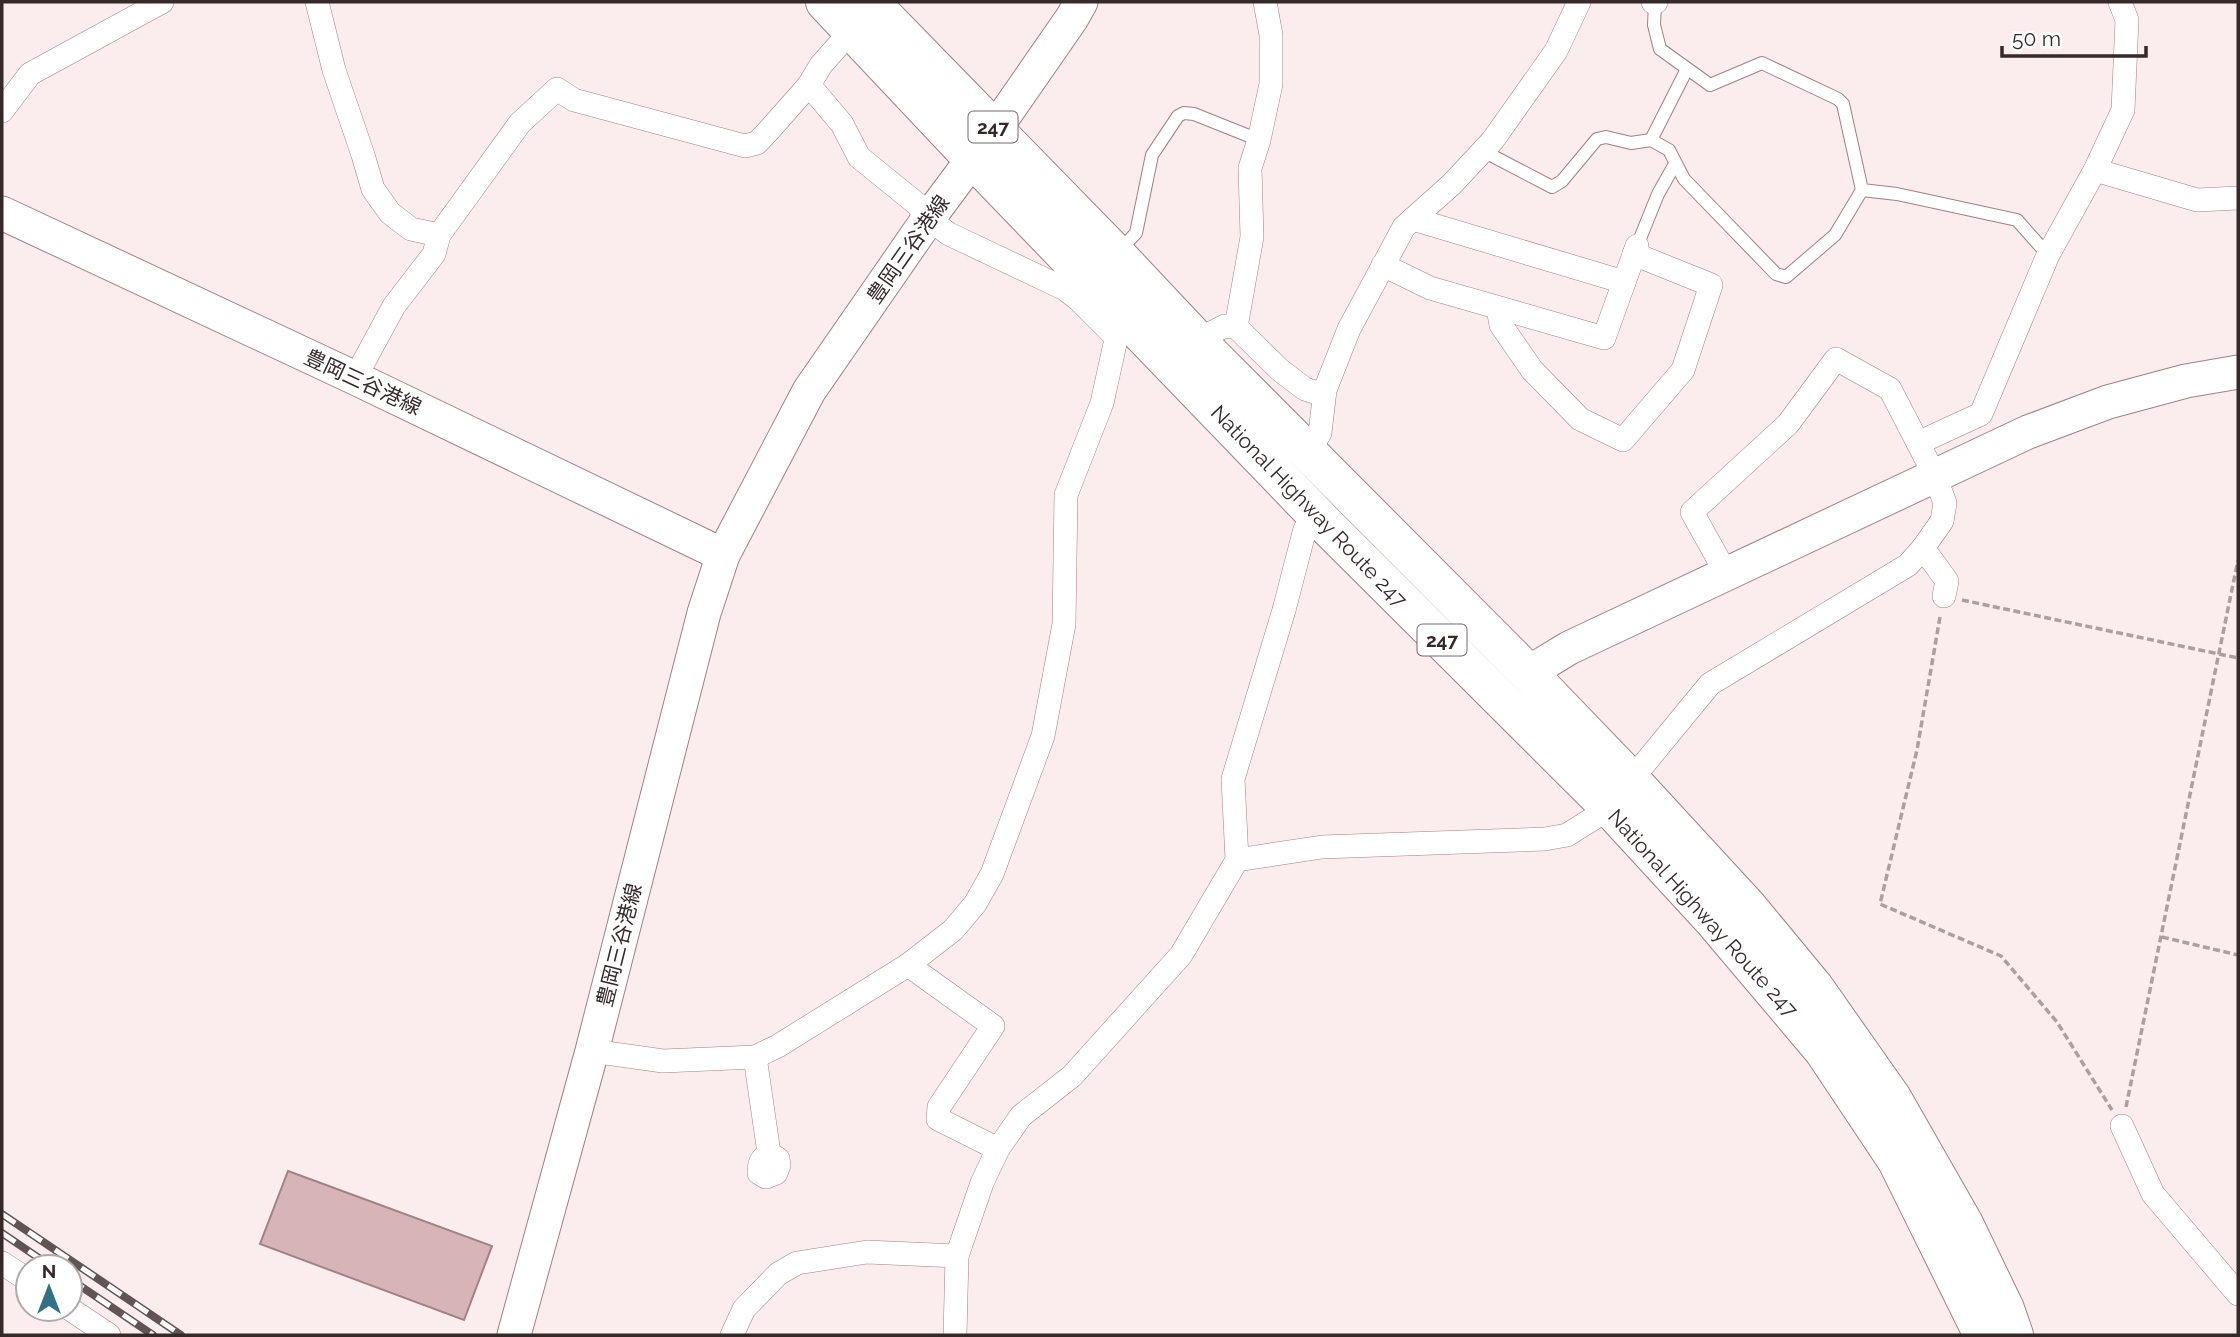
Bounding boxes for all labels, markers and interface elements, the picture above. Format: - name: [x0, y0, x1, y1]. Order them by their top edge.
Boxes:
- scale bar: [2002, 14, 2146, 58]
- text: 50 m: [2012, 26, 2061, 51]
- road number: 247: [968, 111, 1018, 142]
- street label: 豊岡三谷港線: [862, 190, 954, 308]
- street label: 豊岡三谷港線: [301, 344, 425, 420]
- street label: National Highway Route 247: [1206, 400, 1413, 613]
- road number: 247: [1418, 624, 1466, 656]
- street label: National Highway Route 247: [1603, 804, 1804, 1023]
- street label: 豊岡三谷港線: [592, 881, 646, 1009]
- north arrow: [14, 1253, 84, 1323]
- text: N: [42, 1260, 56, 1282]

